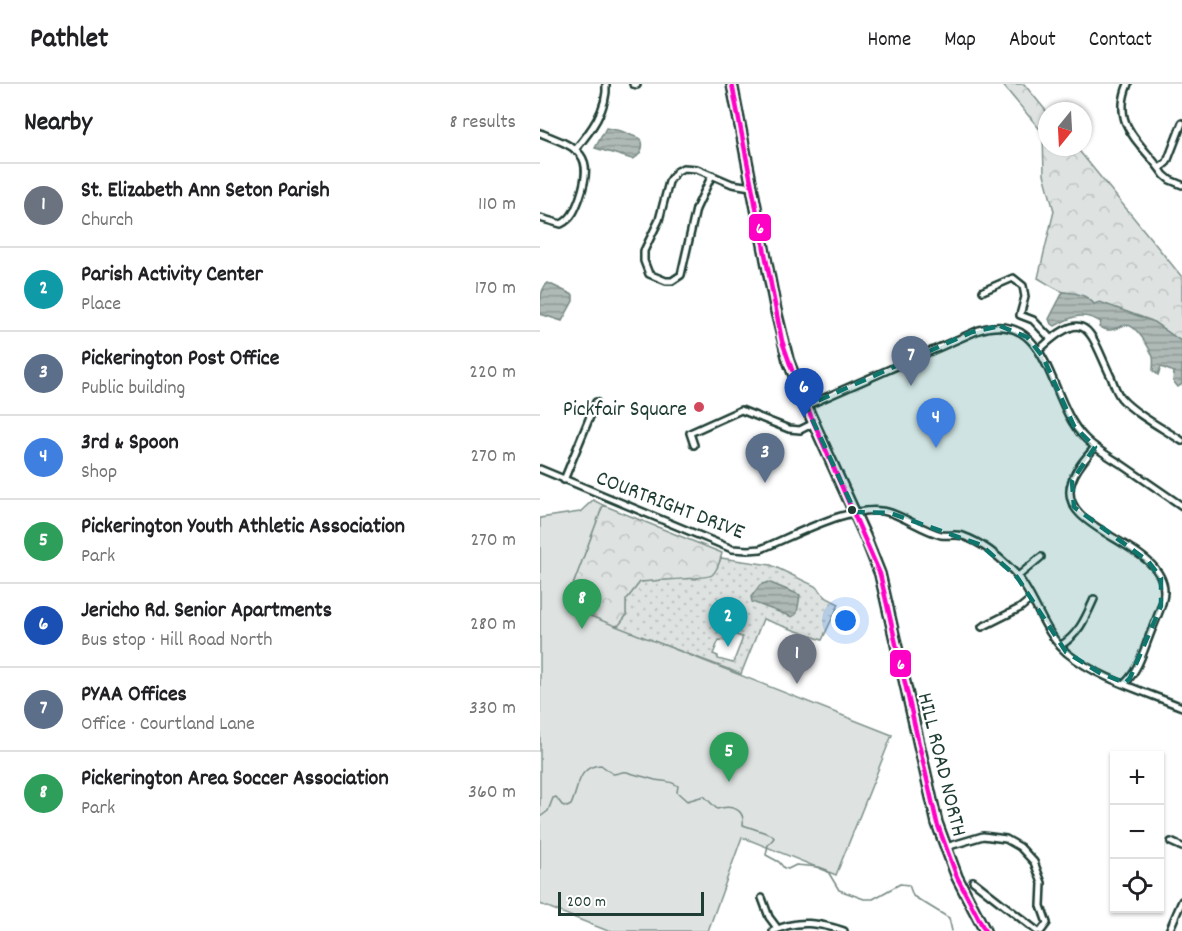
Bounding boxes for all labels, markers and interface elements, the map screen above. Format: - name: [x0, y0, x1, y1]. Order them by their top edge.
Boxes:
- text: Pathlet: [30, 21, 108, 61]
- text: Home: [867, 26, 911, 56]
- text: Map: [944, 26, 976, 56]
- text: About: [1009, 26, 1056, 56]
- text: Contact: [1089, 26, 1152, 56]
- north arrow: [1038, 102, 1092, 156]
- text: Nearby: [24, 105, 92, 142]
- text: 8 results: [450, 109, 516, 137]
- text: St. Elizabeth Ann Seton Parish: [81, 176, 330, 207]
- text: 1: [41, 191, 46, 219]
- text: 110 m: [478, 191, 516, 219]
- text: Church: [81, 207, 133, 235]
- line badge: 6: [748, 213, 772, 242]
- text: 6: [756, 218, 764, 241]
- text: Parish Activity Center: [81, 260, 263, 291]
- text: 2: [39, 275, 48, 303]
- text: 170 m: [475, 275, 516, 303]
- text: Place: [81, 291, 121, 319]
- pin: 7: [892, 336, 931, 386]
- text: Pickerington Post Office: [81, 344, 279, 375]
- text: 3: [39, 359, 48, 387]
- text: 220 m: [469, 359, 516, 387]
- pin: 6: [784, 368, 824, 418]
- text: Public building: [81, 375, 185, 403]
- place label: Pickfair Square: [563, 395, 687, 426]
- pin: 4: [916, 398, 956, 448]
- marker: Pickfair Square: [692, 400, 706, 414]
- text: 3rd & Spoon: [81, 428, 179, 459]
- pin: 3: [746, 434, 784, 483]
- text: 4: [39, 443, 48, 471]
- text: 270 m: [470, 443, 516, 471]
- text: Shop: [81, 459, 117, 487]
- street label: COURTRIGHT DRIVE: [591, 464, 749, 549]
- unlabelled marker: [846, 504, 858, 516]
- text: Pickerington Youth Athletic Association: [81, 512, 405, 543]
- text: 5: [39, 527, 48, 555]
- text: 270 m: [470, 527, 516, 555]
- text: Park: [81, 543, 115, 571]
- pin: 8: [562, 580, 602, 629]
- text: Jericho Rd. Senior Apartments: [81, 596, 332, 627]
- pin: 2: [708, 598, 747, 647]
- your location: [831, 606, 860, 635]
- text: 6: [39, 611, 48, 639]
- text: 280 m: [470, 611, 516, 639]
- text: Bus stop · Hill Road North: [81, 627, 272, 655]
- pin: 1: [778, 634, 816, 684]
- line badge: 6: [889, 649, 912, 678]
- text: 6: [897, 654, 905, 677]
- text: PYAA Offices: [81, 680, 187, 711]
- street label: HILL ROAD NORTH: [908, 690, 973, 840]
- text: 7: [40, 695, 47, 723]
- text: 330 m: [469, 695, 516, 723]
- text: Office · Courtland Lane: [81, 711, 255, 739]
- pin: 5: [710, 732, 748, 782]
- map controls: [1110, 751, 1164, 913]
- button: +: [1110, 751, 1164, 805]
- text: Pickerington Area Soccer Association: [81, 764, 389, 795]
- text: 8: [39, 779, 48, 807]
- text: 360 m: [468, 779, 516, 807]
- text: Park: [81, 795, 115, 823]
- button: −: [1110, 805, 1164, 859]
- button: locate: [1110, 859, 1164, 913]
- scale bar: [558, 889, 704, 916]
- text: 200 m: [567, 891, 606, 914]

